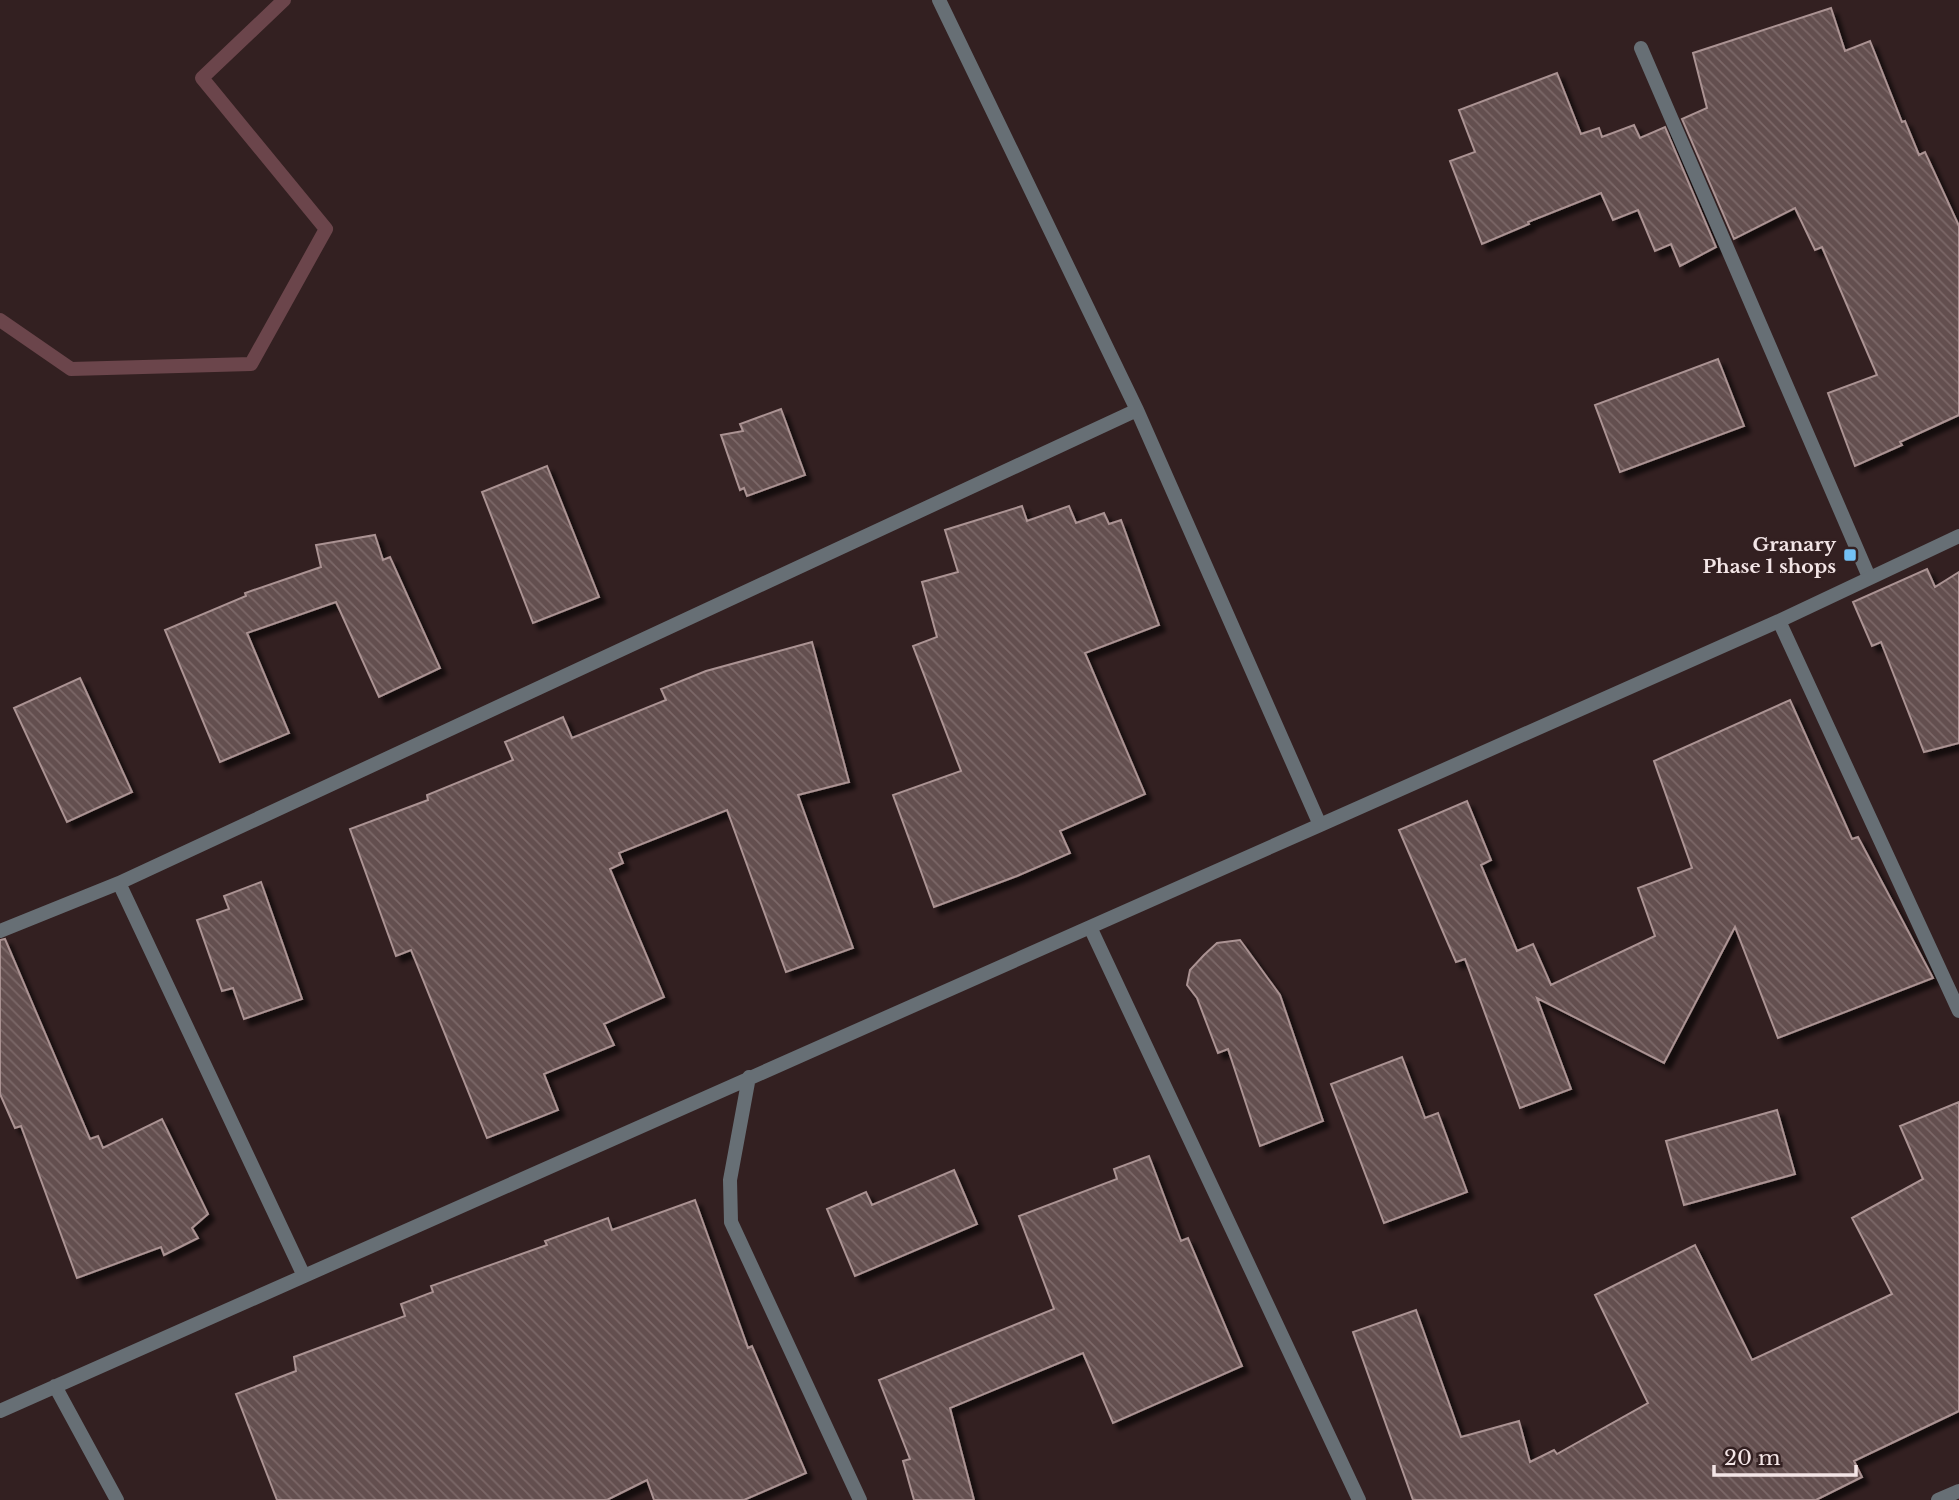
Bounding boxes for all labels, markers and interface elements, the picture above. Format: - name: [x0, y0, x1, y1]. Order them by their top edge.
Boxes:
- place label: Granary Phase 1 shops: [1702, 533, 1837, 578]
- marker: Granary Phase 1 shops: [1842, 547, 1858, 563]
- scale bar: [1714, 1434, 1856, 1478]
- text: 20 m: [1724, 1445, 1781, 1471]

